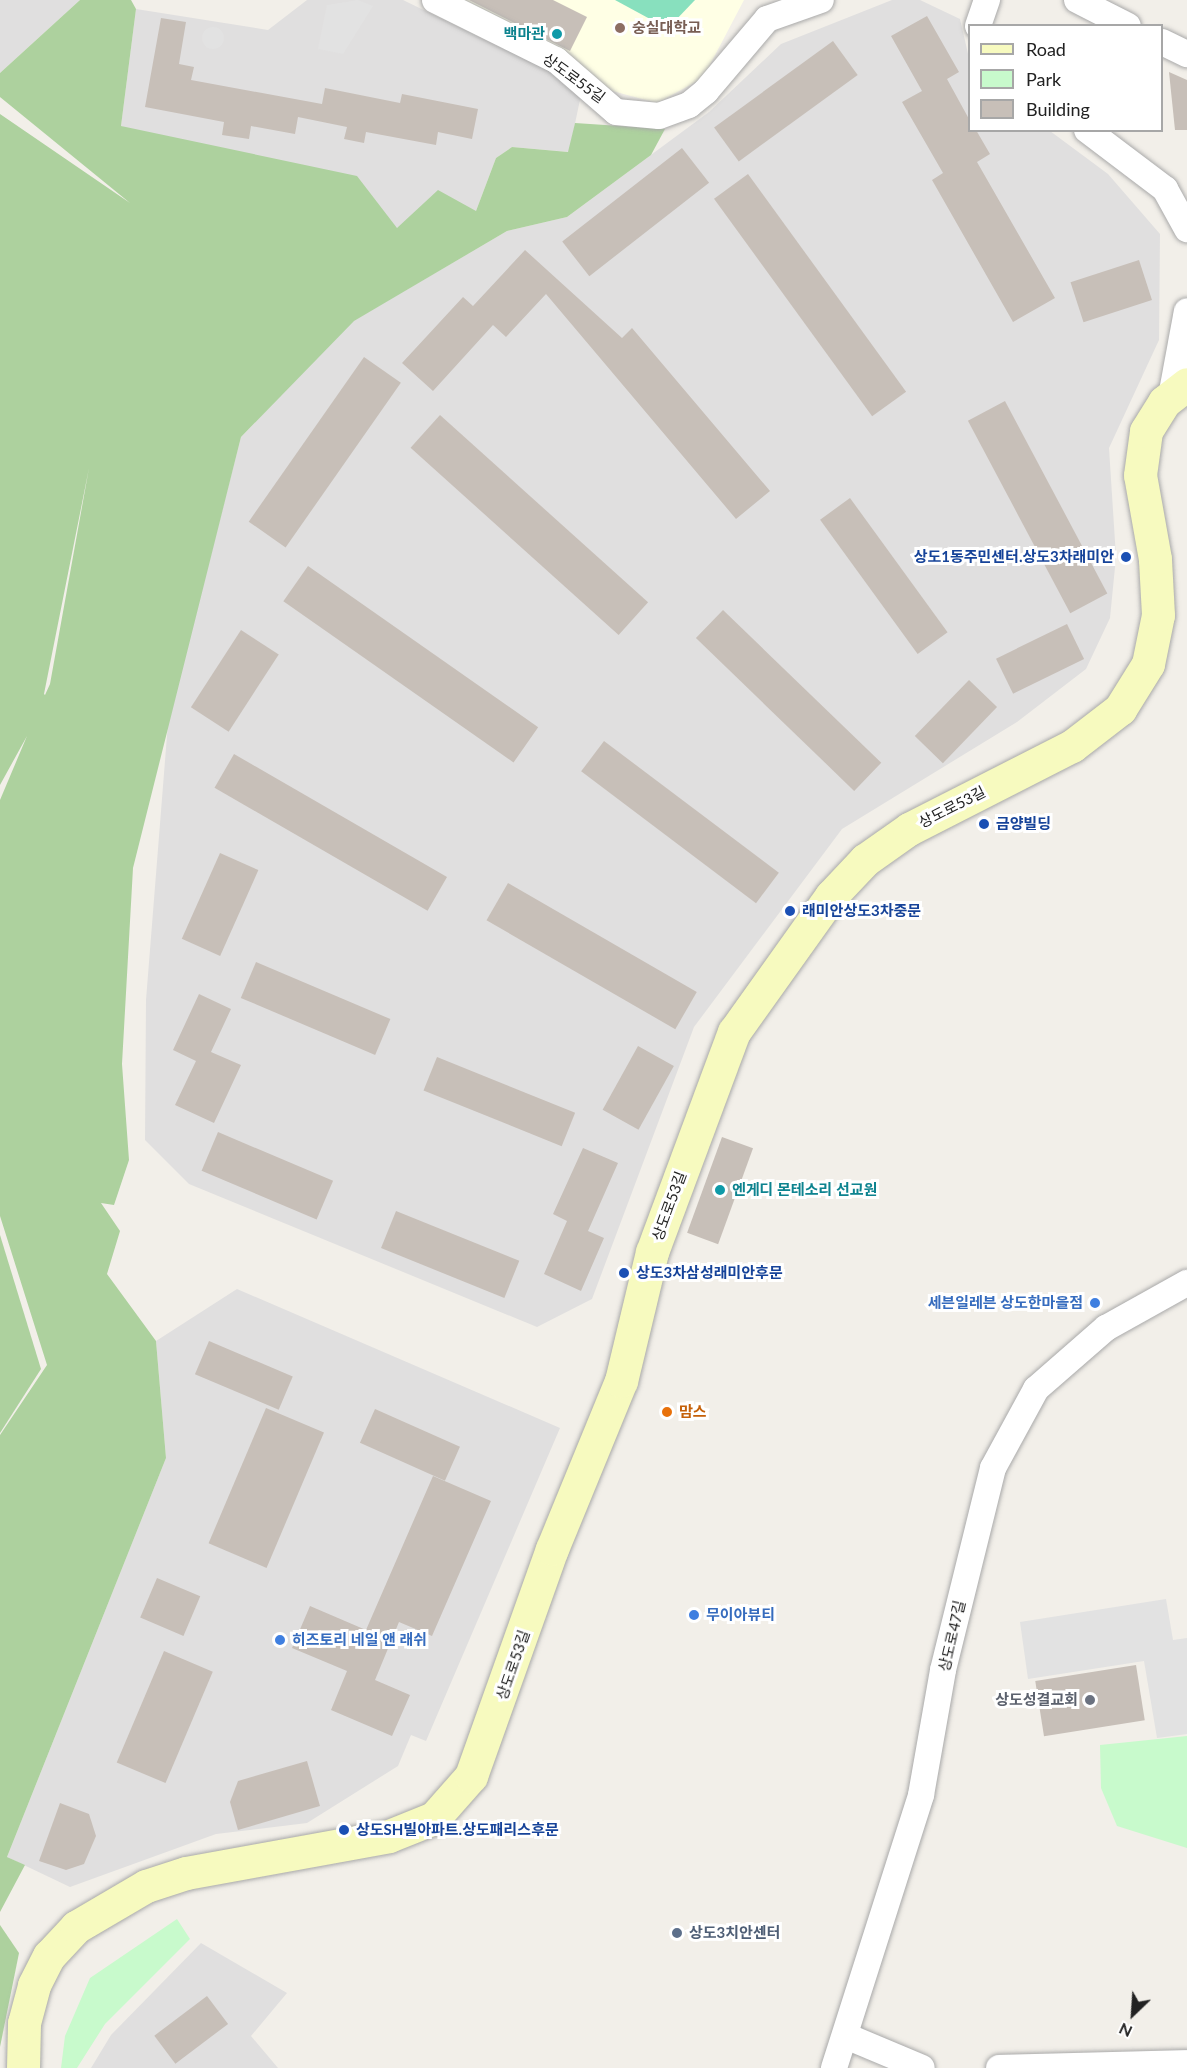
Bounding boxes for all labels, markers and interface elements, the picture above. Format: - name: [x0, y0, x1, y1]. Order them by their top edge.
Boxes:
- place label: 숭실대학교: [632, 19, 701, 37]
- marker: 숭실대학교: [613, 21, 627, 35]
- legend: [968, 24, 1163, 132]
- place label: 백마관: [504, 25, 545, 43]
- marker: 백마관: [550, 27, 564, 41]
- text: Road: [1026, 38, 1066, 60]
- street label: 상도로55길: [539, 49, 609, 107]
- text: Park: [1026, 68, 1061, 90]
- text: Building: [1026, 98, 1090, 120]
- place label: 상도1동주민센터.상도3차래미안: [914, 548, 1114, 566]
- marker: 상도1동주민센터.상도3차래미안: [1119, 550, 1133, 564]
- street label: 상도로53길: [916, 783, 988, 831]
- place label: 금양빌딩: [996, 815, 1051, 833]
- marker: 금양빌딩: [977, 817, 991, 831]
- place label: 래미안상도3차중문: [802, 902, 921, 920]
- marker: 래미안상도3차중문: [783, 904, 797, 918]
- street label: 상도로53길: [648, 1169, 690, 1243]
- place label: 엔게디 몬테소리 선교원: [732, 1181, 877, 1199]
- marker: 엔게디 몬테소리 선교원: [713, 1183, 727, 1197]
- place label: 상도3차삼성래미안후문: [636, 1264, 783, 1282]
- marker: 상도3차삼성래미안후문: [617, 1266, 631, 1280]
- place label: 세븐일레븐 상도한마을점: [928, 1294, 1083, 1312]
- marker: 세븐일레븐 상도한마을점: [1088, 1296, 1102, 1310]
- place label: 맘스: [679, 1403, 707, 1421]
- marker: 맘스: [660, 1405, 674, 1419]
- street label: 상도로47길: [935, 1599, 969, 1673]
- place label: 무이아뷰티: [706, 1606, 775, 1624]
- marker: 무이아뷰티: [687, 1608, 701, 1622]
- street label: 상도로53길: [493, 1628, 533, 1702]
- place label: 히즈토리 네일 앤 래쉬: [292, 1631, 427, 1649]
- marker: 히즈토리 네일 앤 래쉬: [273, 1633, 287, 1647]
- place label: 상도성결교회: [995, 1691, 1078, 1709]
- marker: 상도성결교회: [1083, 1693, 1097, 1707]
- place label: 상도SH빌아파트.상도패리스후문: [356, 1821, 559, 1839]
- marker: 상도SH빌아파트.상도패리스후문: [337, 1823, 351, 1837]
- place label: 상도3치안센터: [689, 1924, 780, 1942]
- marker: 상도3치안센터: [670, 1926, 684, 1940]
- north arrow: [1103, 1984, 1163, 2044]
- text: N: [1116, 2020, 1135, 2042]

